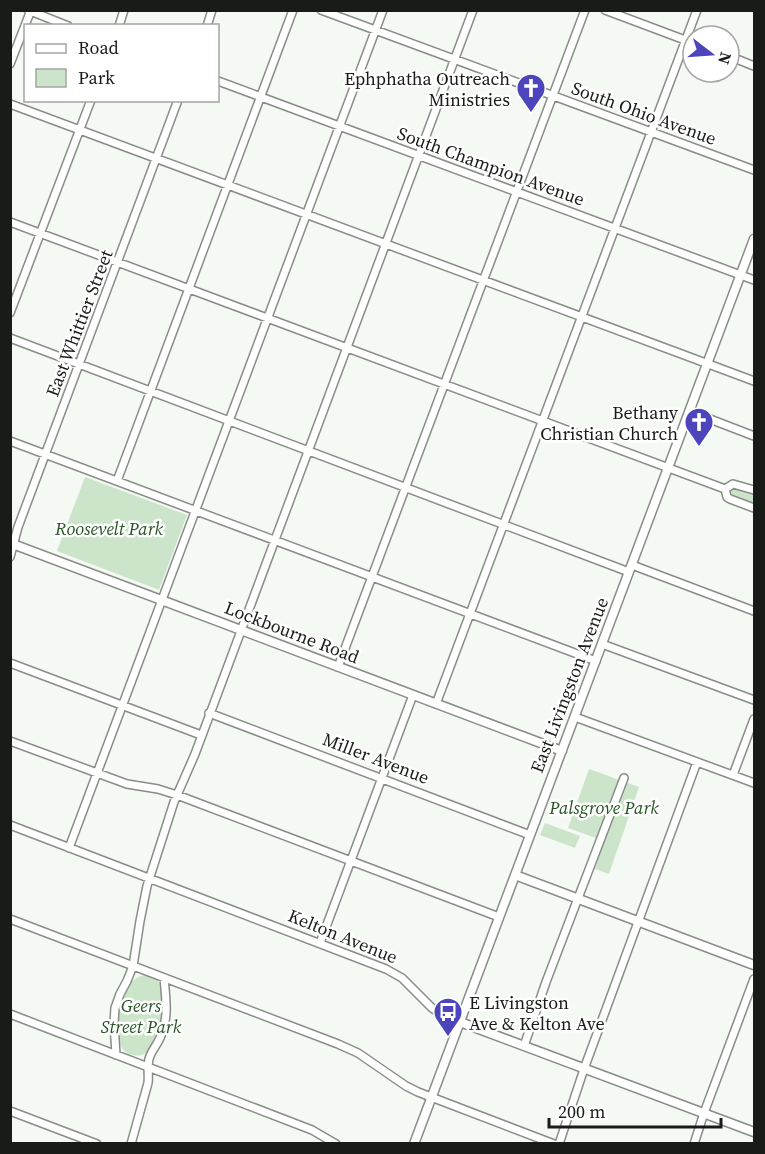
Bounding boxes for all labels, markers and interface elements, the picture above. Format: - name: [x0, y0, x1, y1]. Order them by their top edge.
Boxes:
- legend: [24, 24, 219, 102]
- north arrow: [681, 24, 741, 84]
- text: Road: [78, 35, 119, 60]
- text: N: [713, 50, 738, 68]
- text: Park: [78, 65, 115, 90]
- place label: Ephphatha Outreach Ministries: [344, 66, 510, 112]
- church icon: Ephphatha Outreach Ministries: [515, 72, 547, 114]
- street label: South Ohio Avenue: [568, 75, 720, 151]
- street label: South Champion Avenue: [394, 120, 588, 212]
- street label: East Whittier Street: [39, 246, 119, 400]
- place label: Bethany Christian Church: [540, 400, 679, 446]
- church icon: Bethany Christian Church: [683, 406, 715, 448]
- park label: Roosevelt Park: [54, 516, 164, 541]
- street label: East Livingston Avenue: [524, 594, 614, 776]
- street label: Lockbourne Road: [221, 595, 363, 669]
- street label: Miller Avenue: [319, 726, 433, 790]
- park label: Palsgrove Park: [548, 795, 659, 820]
- street label: Kelton Avenue: [285, 903, 401, 969]
- place label: E Livingston Ave & Kelton Ave: [469, 990, 605, 1036]
- park label: Geers Street Park: [101, 993, 182, 1039]
- bus stop icon: E Livingston Ave & Kelton Ave: [432, 996, 464, 1038]
- scale bar: [549, 1091, 722, 1129]
- text: 200 m: [558, 1099, 605, 1124]

